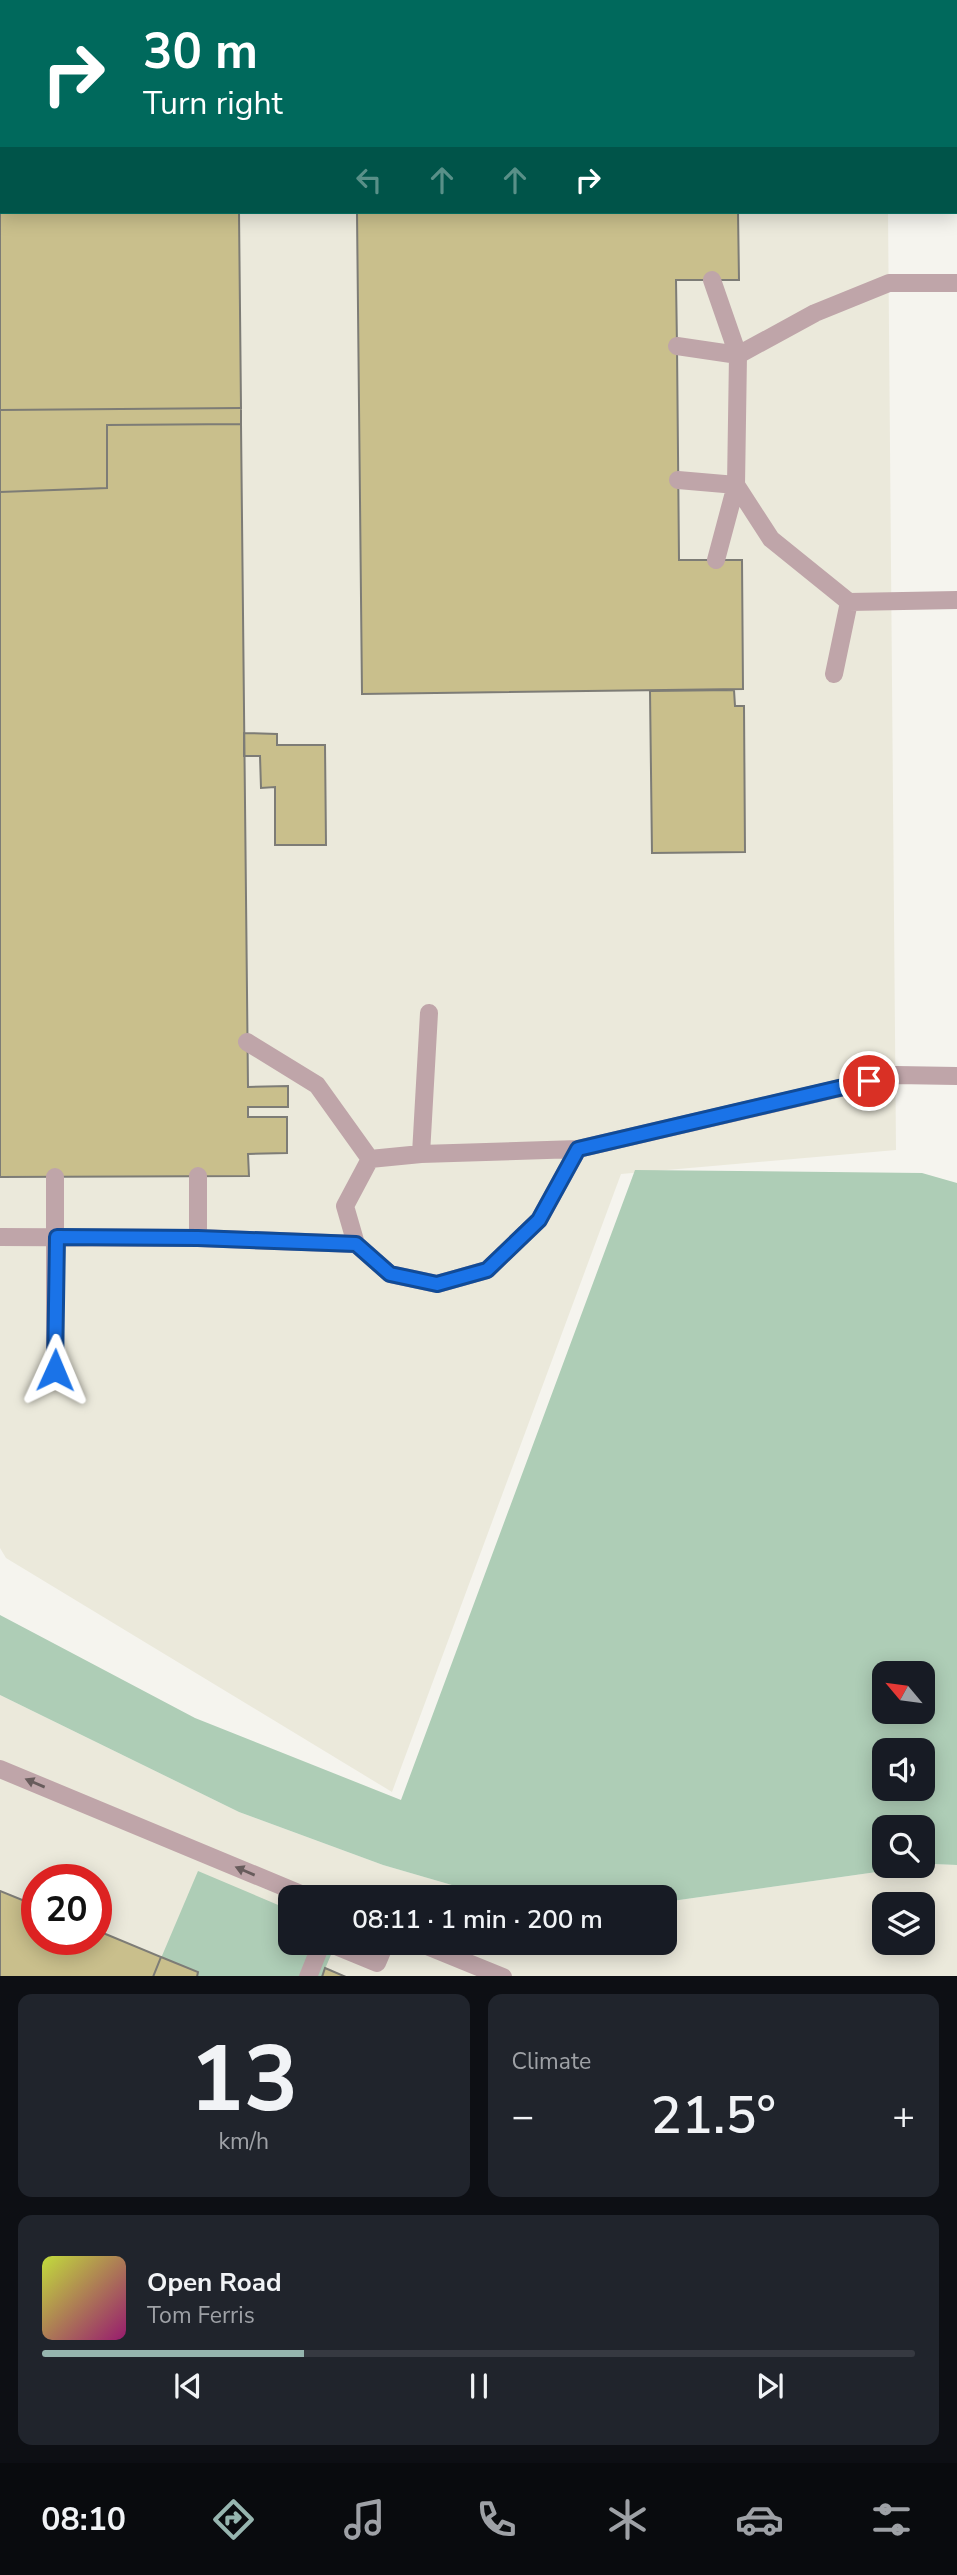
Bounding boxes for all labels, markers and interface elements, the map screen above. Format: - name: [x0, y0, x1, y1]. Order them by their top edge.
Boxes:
- text: 30 m: [143, 18, 258, 85]
- icon: right: [28, 28, 119, 119]
- text: Turn right: [143, 82, 283, 125]
- icon: left: [350, 161, 388, 199]
- icon: ahead: [423, 161, 461, 199]
- icon: ahead: [496, 161, 534, 199]
- icon: right: [569, 161, 607, 199]
- pin: [839, 1051, 899, 1111]
- icon: arrive: [850, 1062, 888, 1100]
- position arrow: [18, 1333, 92, 1407]
- north arrow: [872, 1661, 934, 1724]
- map controls: [872, 1661, 935, 1955]
- button: sound: [872, 1738, 935, 1801]
- one-way arrow: [25, 1777, 45, 1789]
- button: search: [872, 1815, 935, 1878]
- speed limit sign: 20: [21, 1864, 112, 1955]
- one-way arrow: [234, 1865, 255, 1876]
- button: layers: [872, 1892, 935, 1955]
- text: 08:11 · 1 min · 200 m: [352, 1902, 603, 1937]
- text: 13: [189, 2018, 298, 2142]
- text: Climate: [512, 2046, 591, 2077]
- text: 21.5°: [651, 2080, 776, 2151]
- text: −: [512, 2091, 534, 2142]
- text: +: [892, 2091, 915, 2142]
- text: km/h: [218, 2126, 269, 2157]
- text: Open Road: [147, 2265, 282, 2300]
- text: Tom Ferris: [147, 2300, 255, 2331]
- icon: previous: [169, 2367, 207, 2405]
- icon: pause: [460, 2367, 498, 2405]
- icon: next: [751, 2367, 789, 2405]
- icon: directions: [209, 2495, 258, 2544]
- icon: music: [340, 2495, 389, 2544]
- icon: phone: [472, 2495, 521, 2544]
- icon: climate: [603, 2495, 652, 2544]
- icon: car: [735, 2495, 784, 2544]
- icon: filters: [867, 2495, 916, 2544]
- text: 08:10: [41, 2498, 126, 2541]

